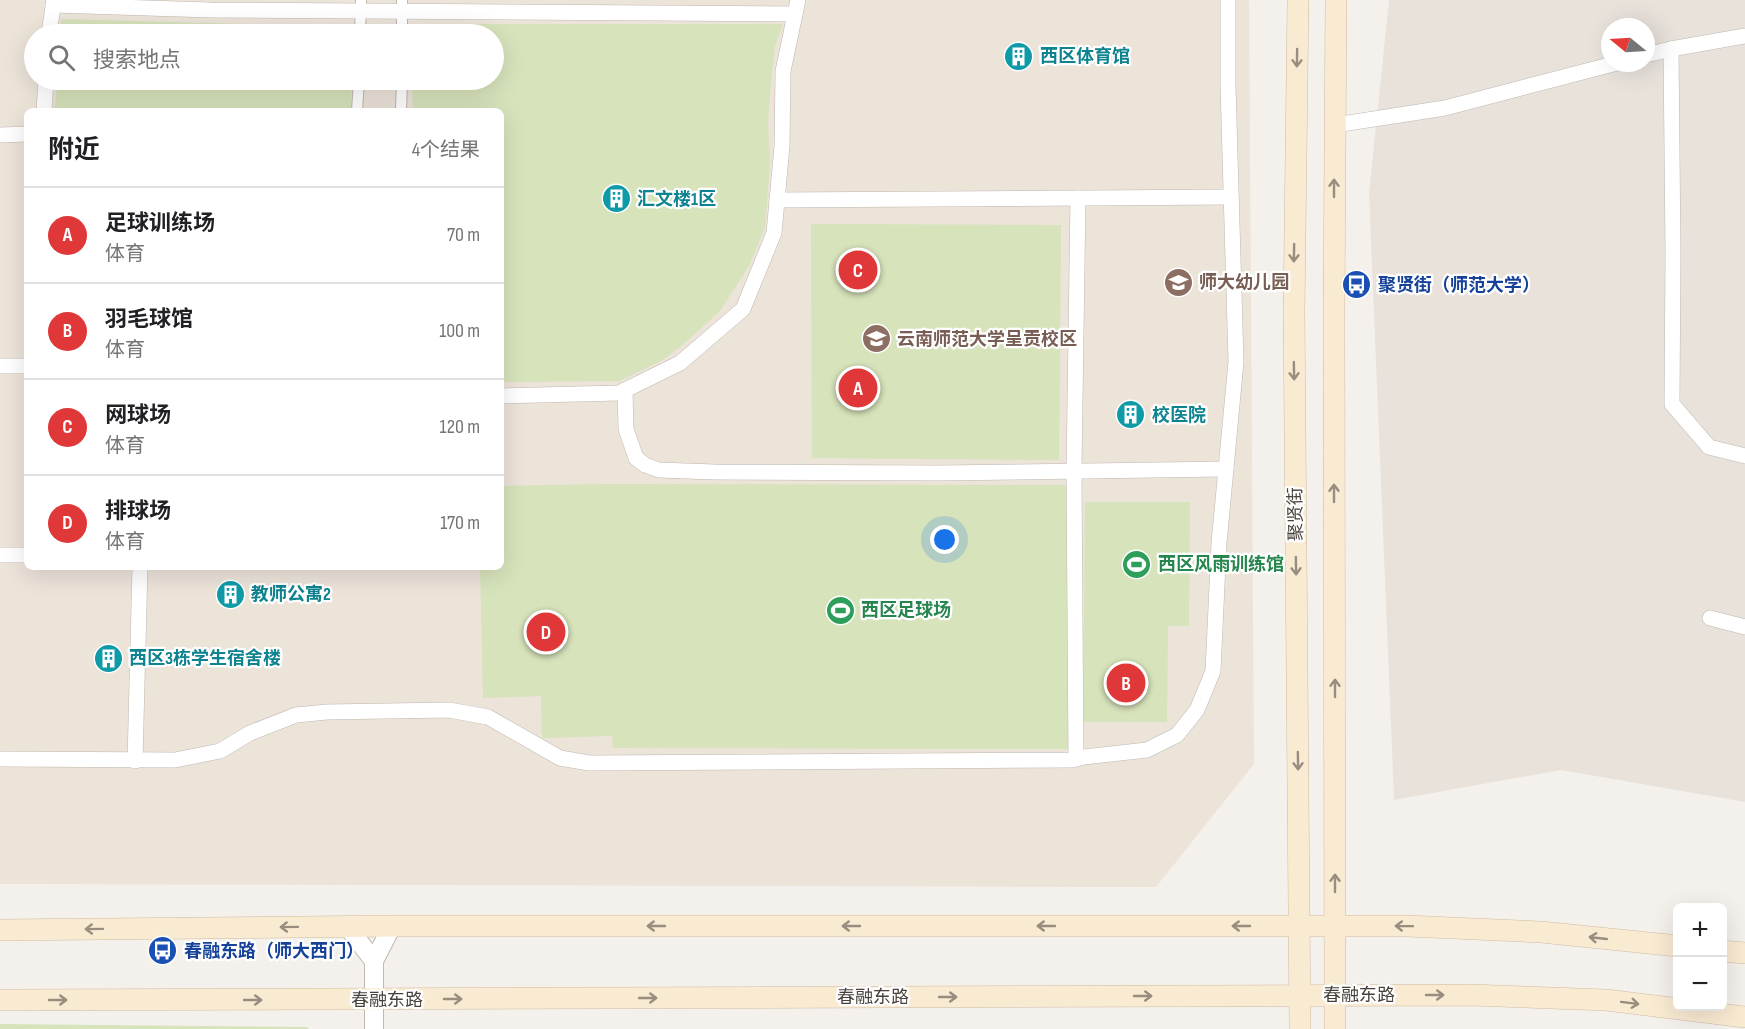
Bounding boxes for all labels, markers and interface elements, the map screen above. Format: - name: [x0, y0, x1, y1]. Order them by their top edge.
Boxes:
- north arrow: [1601, 18, 1655, 72]
- search box: [24, 24, 504, 90]
- building icon: 西区体育馆: [1003, 40, 1035, 72]
- icon: search: [45, 41, 78, 74]
- place label: 西区体育馆: [1040, 46, 1130, 67]
- text: 搜索地点: [93, 47, 181, 74]
- one-way arrow: [1291, 48, 1303, 68]
- text: 附近: [48, 135, 100, 166]
- text: 4个结果: [412, 138, 480, 162]
- one-way arrow: [1328, 178, 1340, 198]
- building icon: 汇文楼1区: [600, 183, 632, 215]
- place label: 汇文楼1区: [637, 189, 716, 210]
- text: 足球训练场: [105, 210, 215, 237]
- text: A: [63, 223, 72, 247]
- text: 70 m: [447, 223, 480, 247]
- text: 体育: [105, 242, 145, 266]
- one-way arrow: [1288, 243, 1300, 263]
- pin: C: [838, 248, 878, 292]
- school or university icon: 师大幼儿园: [1162, 266, 1194, 298]
- bus stop icon: 聚贤街（师范大学）: [1341, 269, 1373, 301]
- place label: 师大幼儿园: [1199, 272, 1289, 293]
- place label: 聚贤街（师范大学）: [1378, 275, 1540, 296]
- text: 羽毛球馆: [105, 306, 193, 333]
- text: B: [63, 319, 72, 343]
- text: 100 m: [439, 319, 480, 343]
- school or university icon: 云南师范大学呈贡校区: [860, 323, 892, 355]
- place label: 云南师范大学呈贡校区: [897, 329, 1077, 350]
- text: 体育: [105, 338, 145, 362]
- one-way arrow: [1288, 360, 1300, 380]
- pin: A: [838, 366, 878, 410]
- building icon: 校医院: [1115, 399, 1147, 431]
- text: 网球场: [105, 402, 171, 429]
- place label: 校医院: [1152, 405, 1206, 426]
- text: C: [62, 415, 73, 439]
- text: 120 m: [440, 415, 480, 439]
- text: 体育: [105, 434, 145, 458]
- one-way arrow: [1328, 483, 1340, 503]
- street label: 聚贤街: [1285, 487, 1307, 541]
- text: 排球场: [105, 498, 171, 525]
- text: D: [62, 511, 73, 535]
- text: 170 m: [440, 511, 480, 535]
- your location: [930, 525, 959, 554]
- text: 体育: [105, 530, 145, 554]
- sports icon: 西区风雨训练馆: [1121, 548, 1153, 580]
- place label: 西区风雨训练馆: [1158, 554, 1284, 575]
- one-way arrow: [1290, 555, 1302, 575]
- building icon: 教师公寓2: [214, 578, 246, 610]
- place label: 教师公寓2: [251, 584, 331, 605]
- sports icon: 西区足球场: [824, 594, 856, 626]
- place label: 西区足球场: [861, 600, 951, 621]
- pin: D: [526, 610, 566, 654]
- building icon: 西区3栋学生宿舍楼: [92, 642, 124, 674]
- place label: 西区3栋学生宿舍楼: [129, 648, 281, 669]
- pin: B: [1106, 660, 1146, 706]
- one-way arrow: [1329, 678, 1341, 698]
- one-way arrow: [1292, 750, 1304, 770]
- one-way arrow: [1329, 873, 1341, 893]
- map controls: [1673, 903, 1727, 1011]
- button: +: [1673, 903, 1727, 957]
- one-way arrow: [647, 920, 667, 932]
- one-way arrow: [842, 920, 862, 932]
- one-way arrow: [1037, 920, 1057, 932]
- one-way arrow: [1232, 920, 1252, 932]
- one-way arrow: [1394, 920, 1414, 932]
- one-way arrow: [279, 921, 299, 933]
- one-way arrow: [84, 923, 104, 935]
- one-way arrow: [1589, 932, 1609, 943]
- bus stop icon: 春融东路（师大西门）: [147, 935, 179, 967]
- place label: 春融东路（师大西门）: [184, 941, 364, 962]
- button: −: [1673, 957, 1727, 1011]
- street label: 春融东路: [1323, 985, 1395, 1006]
- street label: 春融东路: [837, 987, 909, 1008]
- one-way arrow: [1425, 989, 1445, 1001]
- street label: 春融东路: [351, 990, 423, 1011]
- one-way arrow: [1133, 990, 1153, 1002]
- one-way arrow: [938, 991, 958, 1003]
- one-way arrow: [638, 992, 658, 1004]
- one-way arrow: [443, 993, 463, 1005]
- one-way arrow: [48, 994, 68, 1006]
- one-way arrow: [243, 994, 263, 1006]
- one-way arrow: [1619, 998, 1639, 1009]

